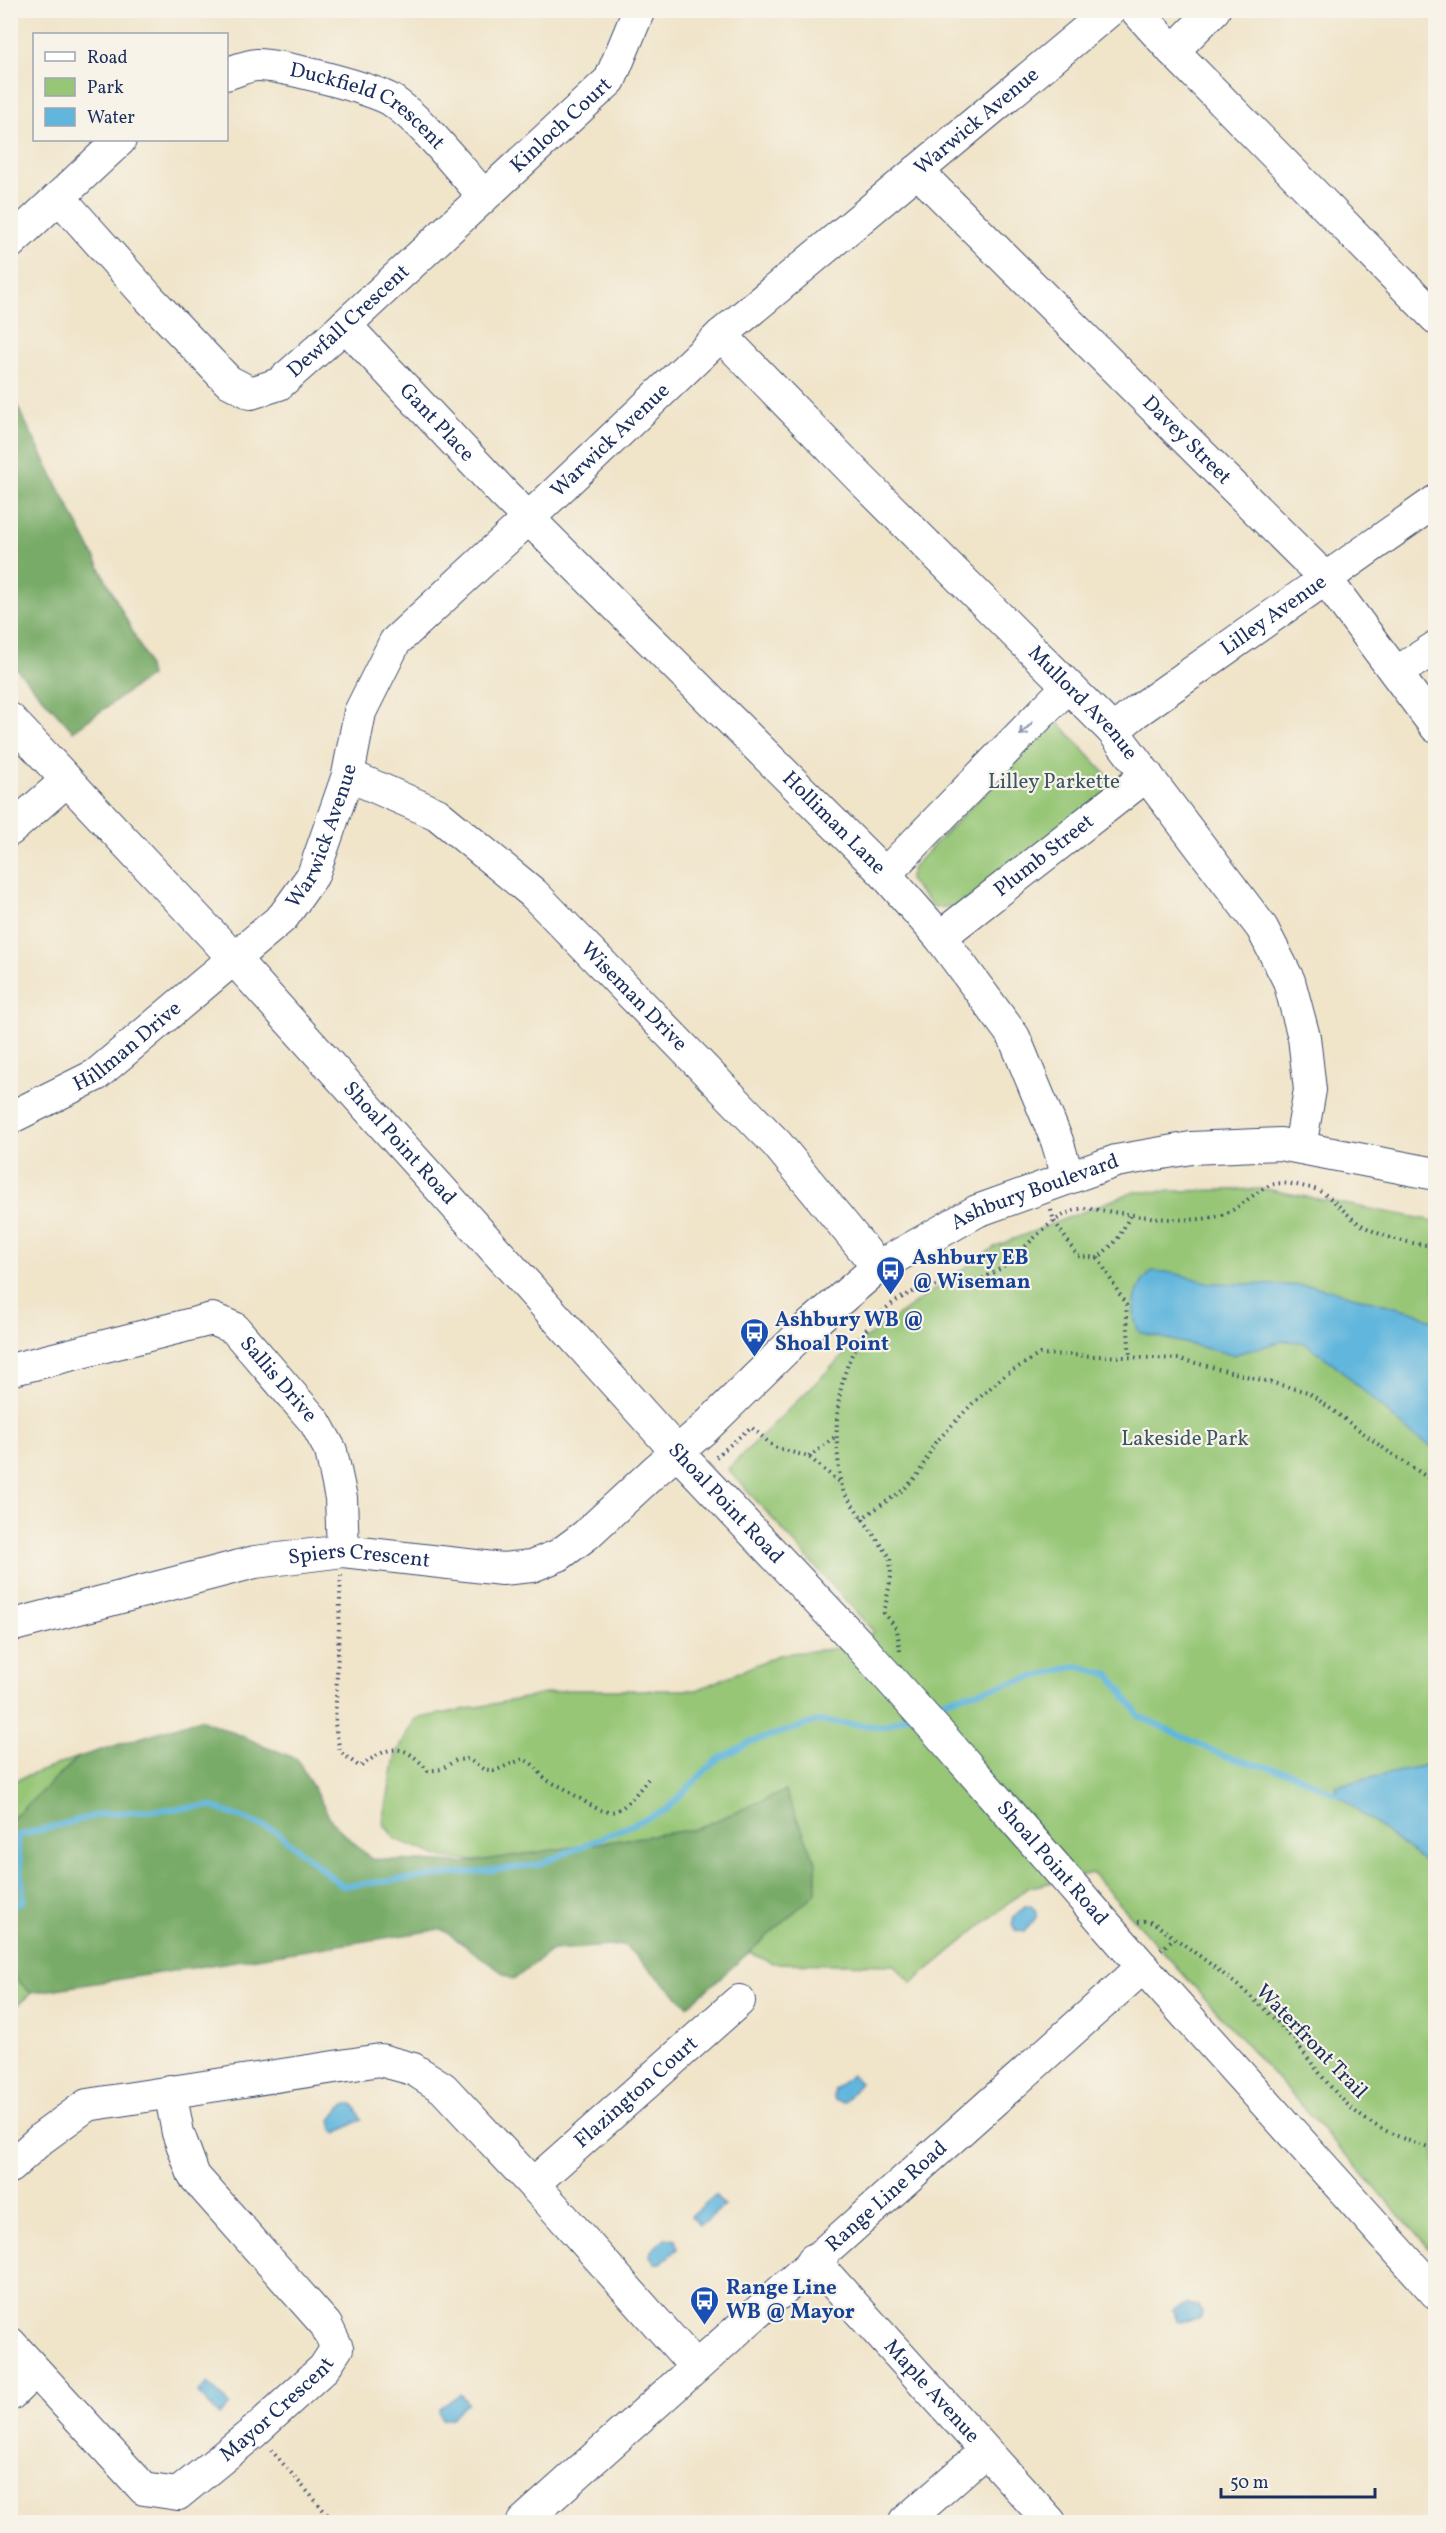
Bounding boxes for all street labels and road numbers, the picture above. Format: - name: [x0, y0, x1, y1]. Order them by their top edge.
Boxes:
- street label: Duckfield Crescent: [287, 56, 452, 156]
- street label: Warwick Avenue: [908, 61, 1045, 182]
- street label: Kinloch Court: [504, 71, 618, 180]
- street label: Dewfall Crescent: [281, 258, 416, 385]
- street label: Warwick Avenue: [544, 376, 676, 504]
- street label: Gant Place: [393, 377, 481, 468]
- street label: Davey Street: [1135, 389, 1238, 491]
- street label: Lilley Avenue: [1214, 568, 1333, 663]
- street label: Mullord Avenue: [1021, 639, 1144, 766]
- street label: Warwick Avenue: [279, 762, 364, 914]
- street label: Holliman Lane: [775, 765, 892, 881]
- street label: Plumb Street: [988, 807, 1100, 904]
- street label: Wiseman Drive: [574, 935, 694, 1058]
- street label: Hillman Drive: [68, 994, 188, 1099]
- street label: Shoal Point Road: [336, 1075, 463, 1211]
- street label: Ashbury Boulevard: [945, 1147, 1123, 1237]
- street label: Sallis Drive: [233, 1330, 324, 1429]
- street label: Shoal Point Road: [661, 1437, 790, 1571]
- street label: Spiers Crescent: [286, 1536, 432, 1575]
- street label: Shoal Point Road: [990, 1794, 1115, 1932]
- street label: Waterfront Trail: [1249, 1978, 1373, 2106]
- street label: Flazington Court: [568, 2029, 704, 2155]
- street label: Range Line Road: [819, 2134, 954, 2259]
- street label: Maple Avenue: [877, 2333, 986, 2450]
- street label: Mayor Crescent: [214, 2351, 342, 2469]

